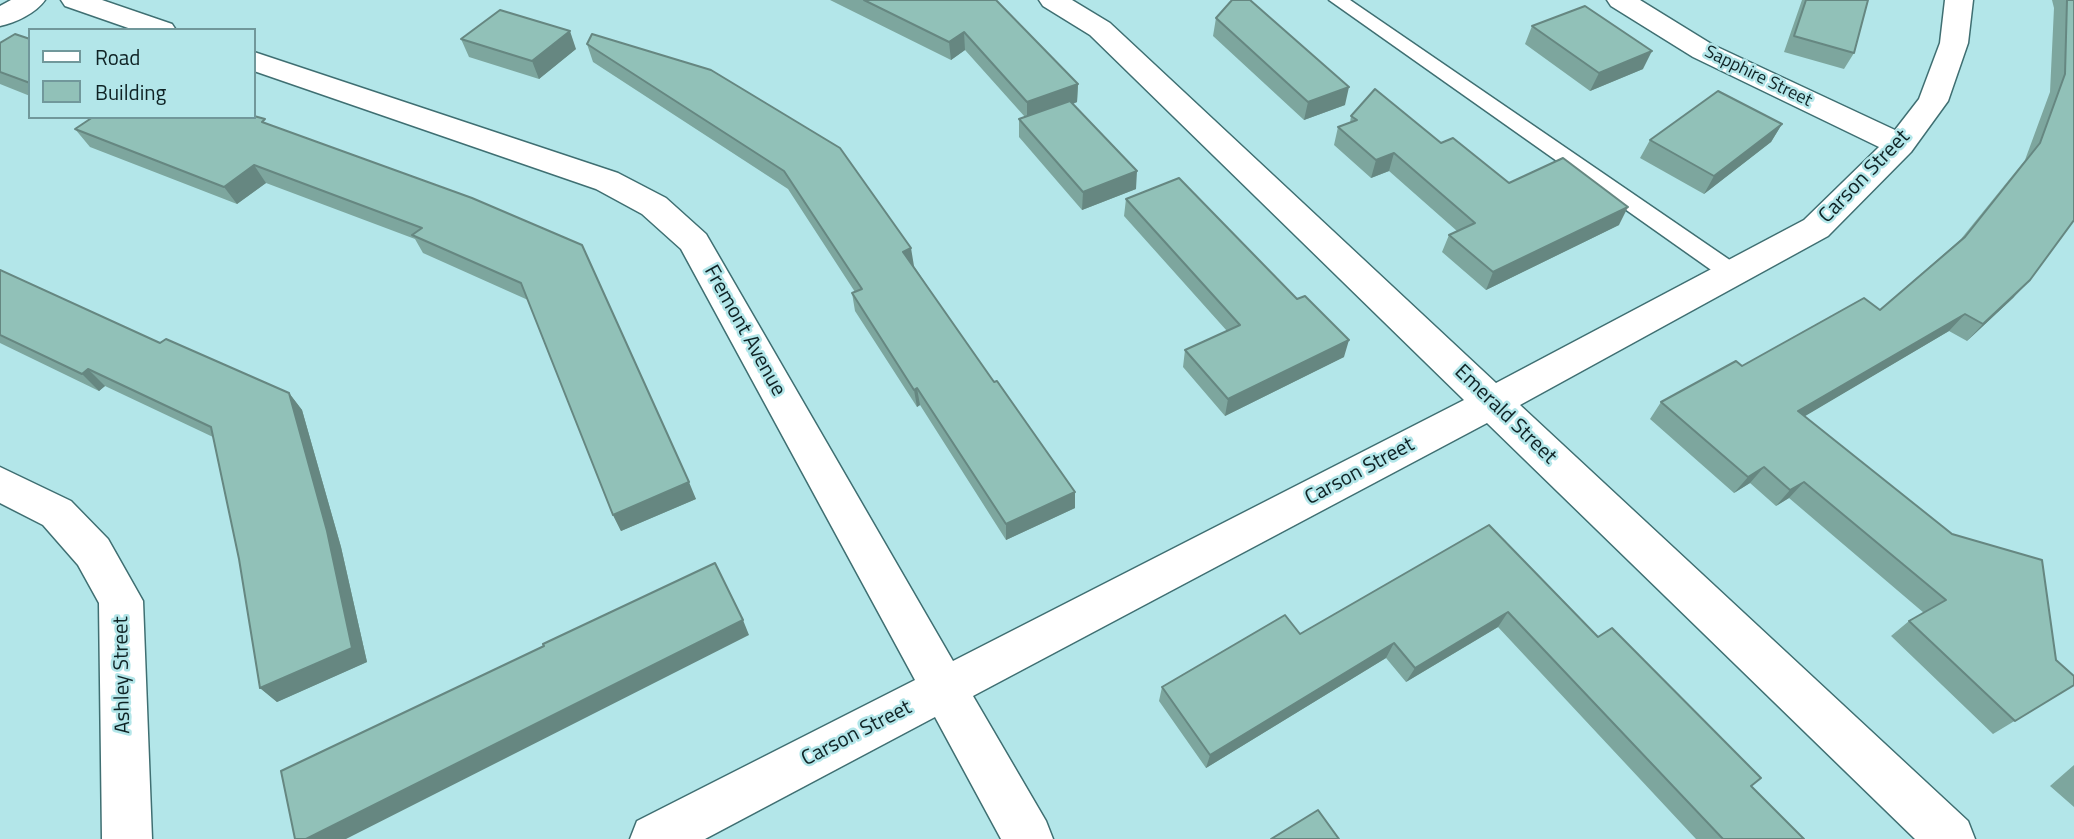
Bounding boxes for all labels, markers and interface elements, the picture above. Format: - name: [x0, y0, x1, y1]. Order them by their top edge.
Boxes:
- legend: [28, 28, 256, 119]
- text: Road: [95, 41, 140, 73]
- street label: Sapphire Street: [1701, 42, 1815, 112]
- text: Building: [95, 76, 166, 108]
- street label: Carson Street: [1814, 125, 1916, 229]
- street label: Fremont Avenue: [698, 261, 790, 401]
- street label: Emerald Street: [1449, 360, 1561, 470]
- street label: Carson Street: [1301, 433, 1419, 511]
- street label: Ashley Street: [109, 616, 137, 734]
- street label: Carson Street: [798, 696, 916, 772]

